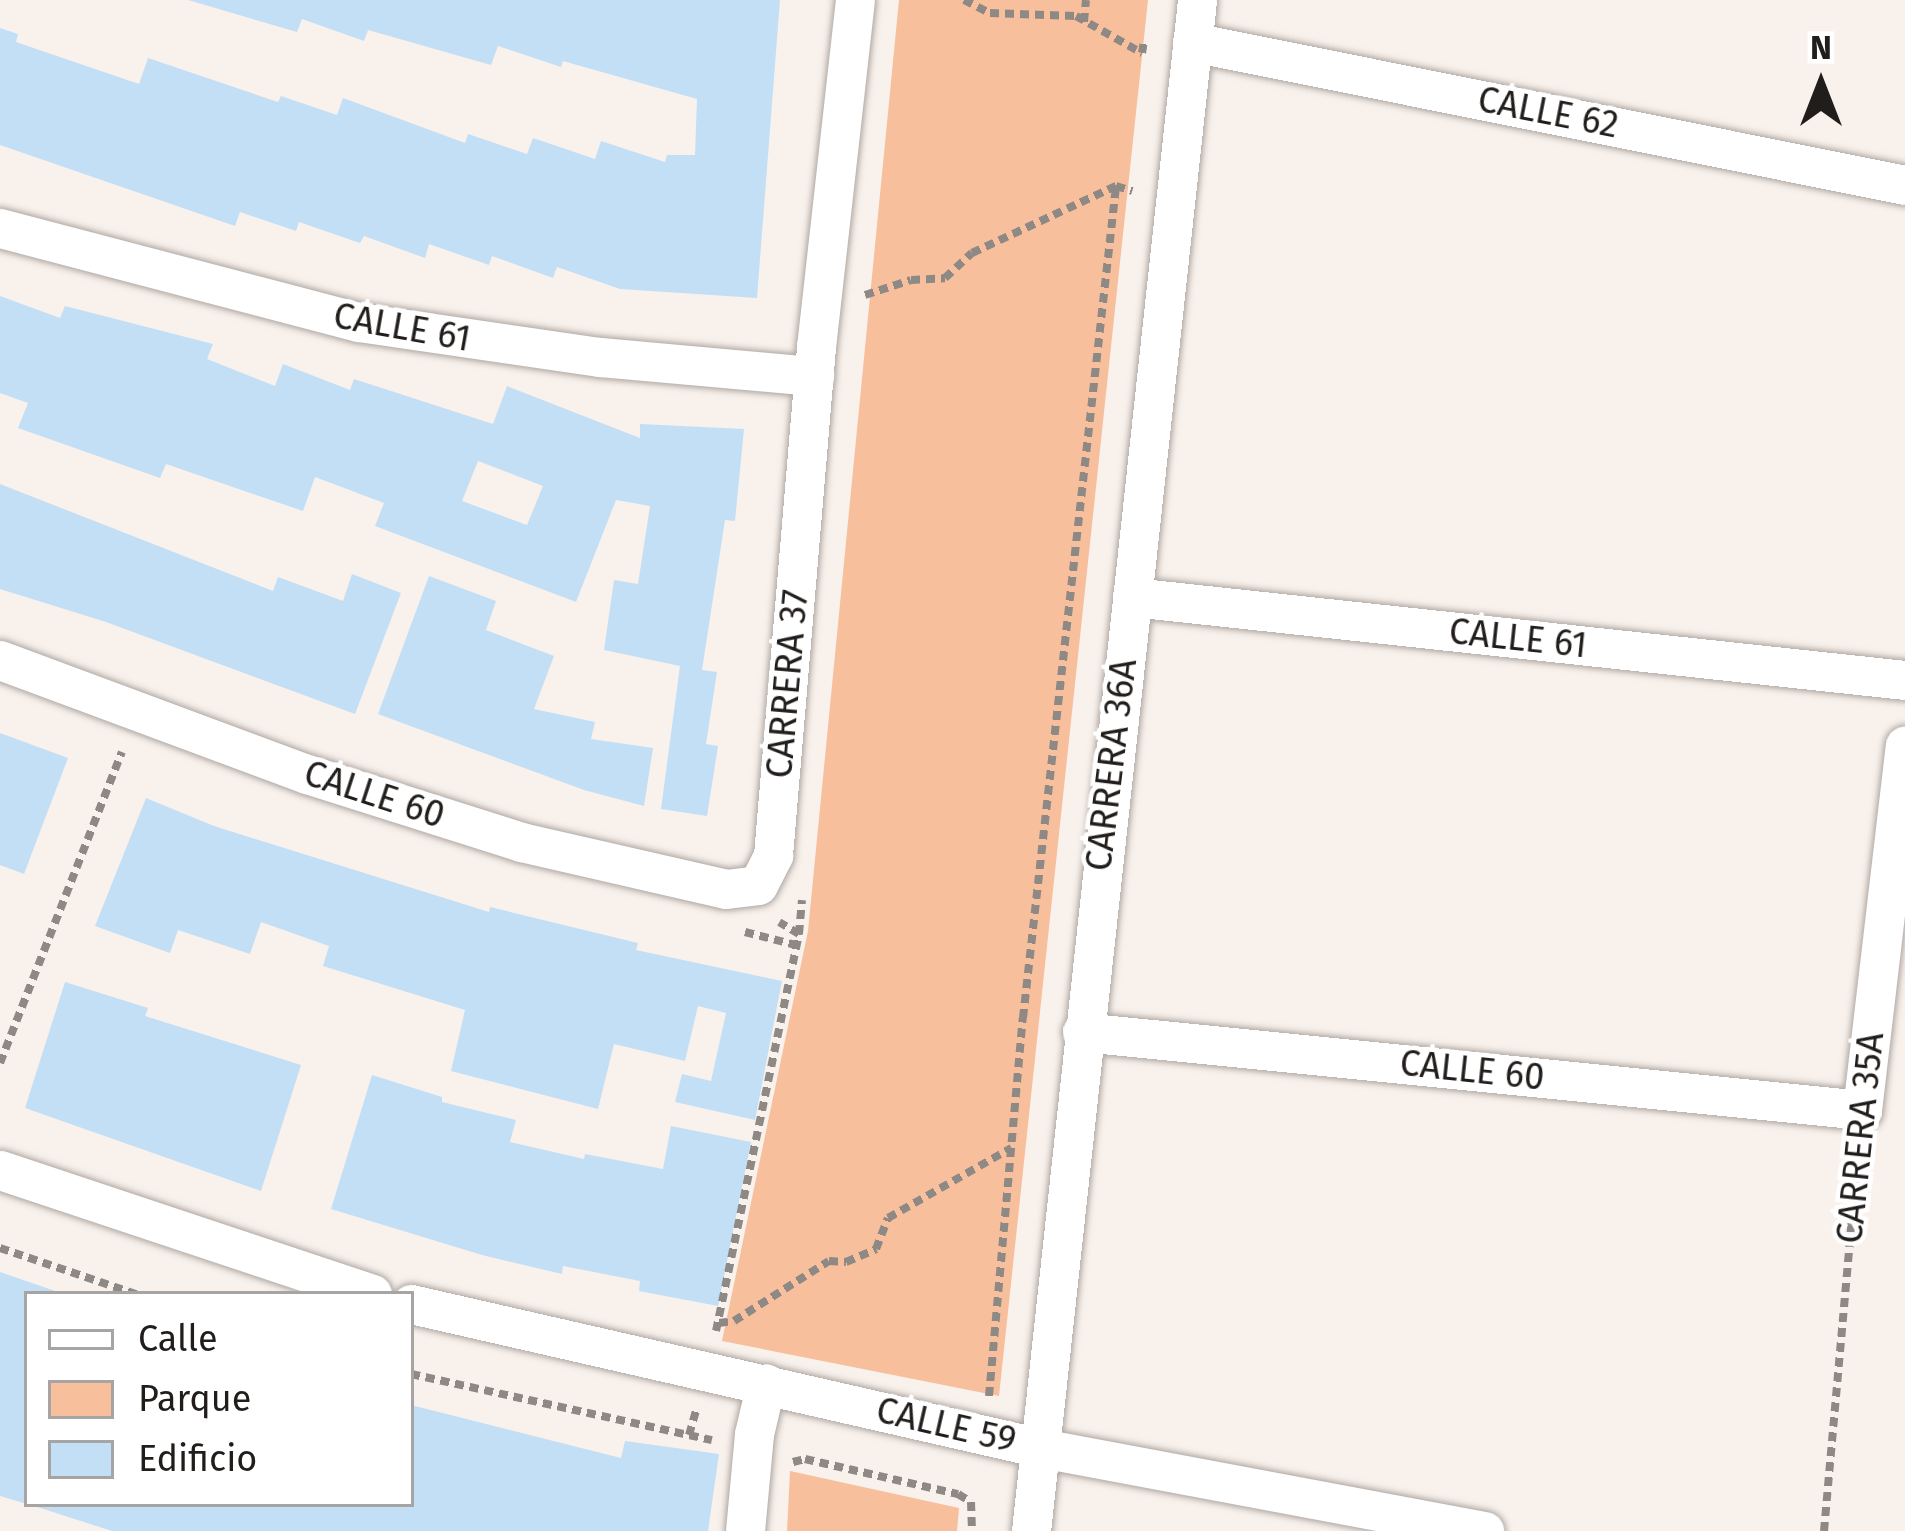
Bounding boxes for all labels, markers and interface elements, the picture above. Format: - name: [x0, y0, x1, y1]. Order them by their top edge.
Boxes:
- north arrow: [1761, 24, 1881, 144]
- text: N: [1810, 28, 1832, 68]
- street label: CALLE 62: [1474, 78, 1622, 148]
- street label: CALLE 61: [330, 295, 474, 361]
- street label: CARRERA 37: [758, 588, 818, 780]
- street label: CALLE 61: [1447, 610, 1589, 668]
- street label: CARRERA 36A: [1078, 656, 1146, 874]
- street label: CALLE 60: [299, 752, 449, 838]
- street label: CARRERA 35A: [1828, 1030, 1894, 1246]
- street label: CALLE 60: [1398, 1042, 1546, 1100]
- legend: [24, 1291, 414, 1507]
- text: Calle: [138, 1317, 218, 1361]
- text: Parque: [138, 1377, 251, 1421]
- street label: CALLE 59: [872, 1389, 1020, 1463]
- text: Edificio: [138, 1437, 257, 1481]

